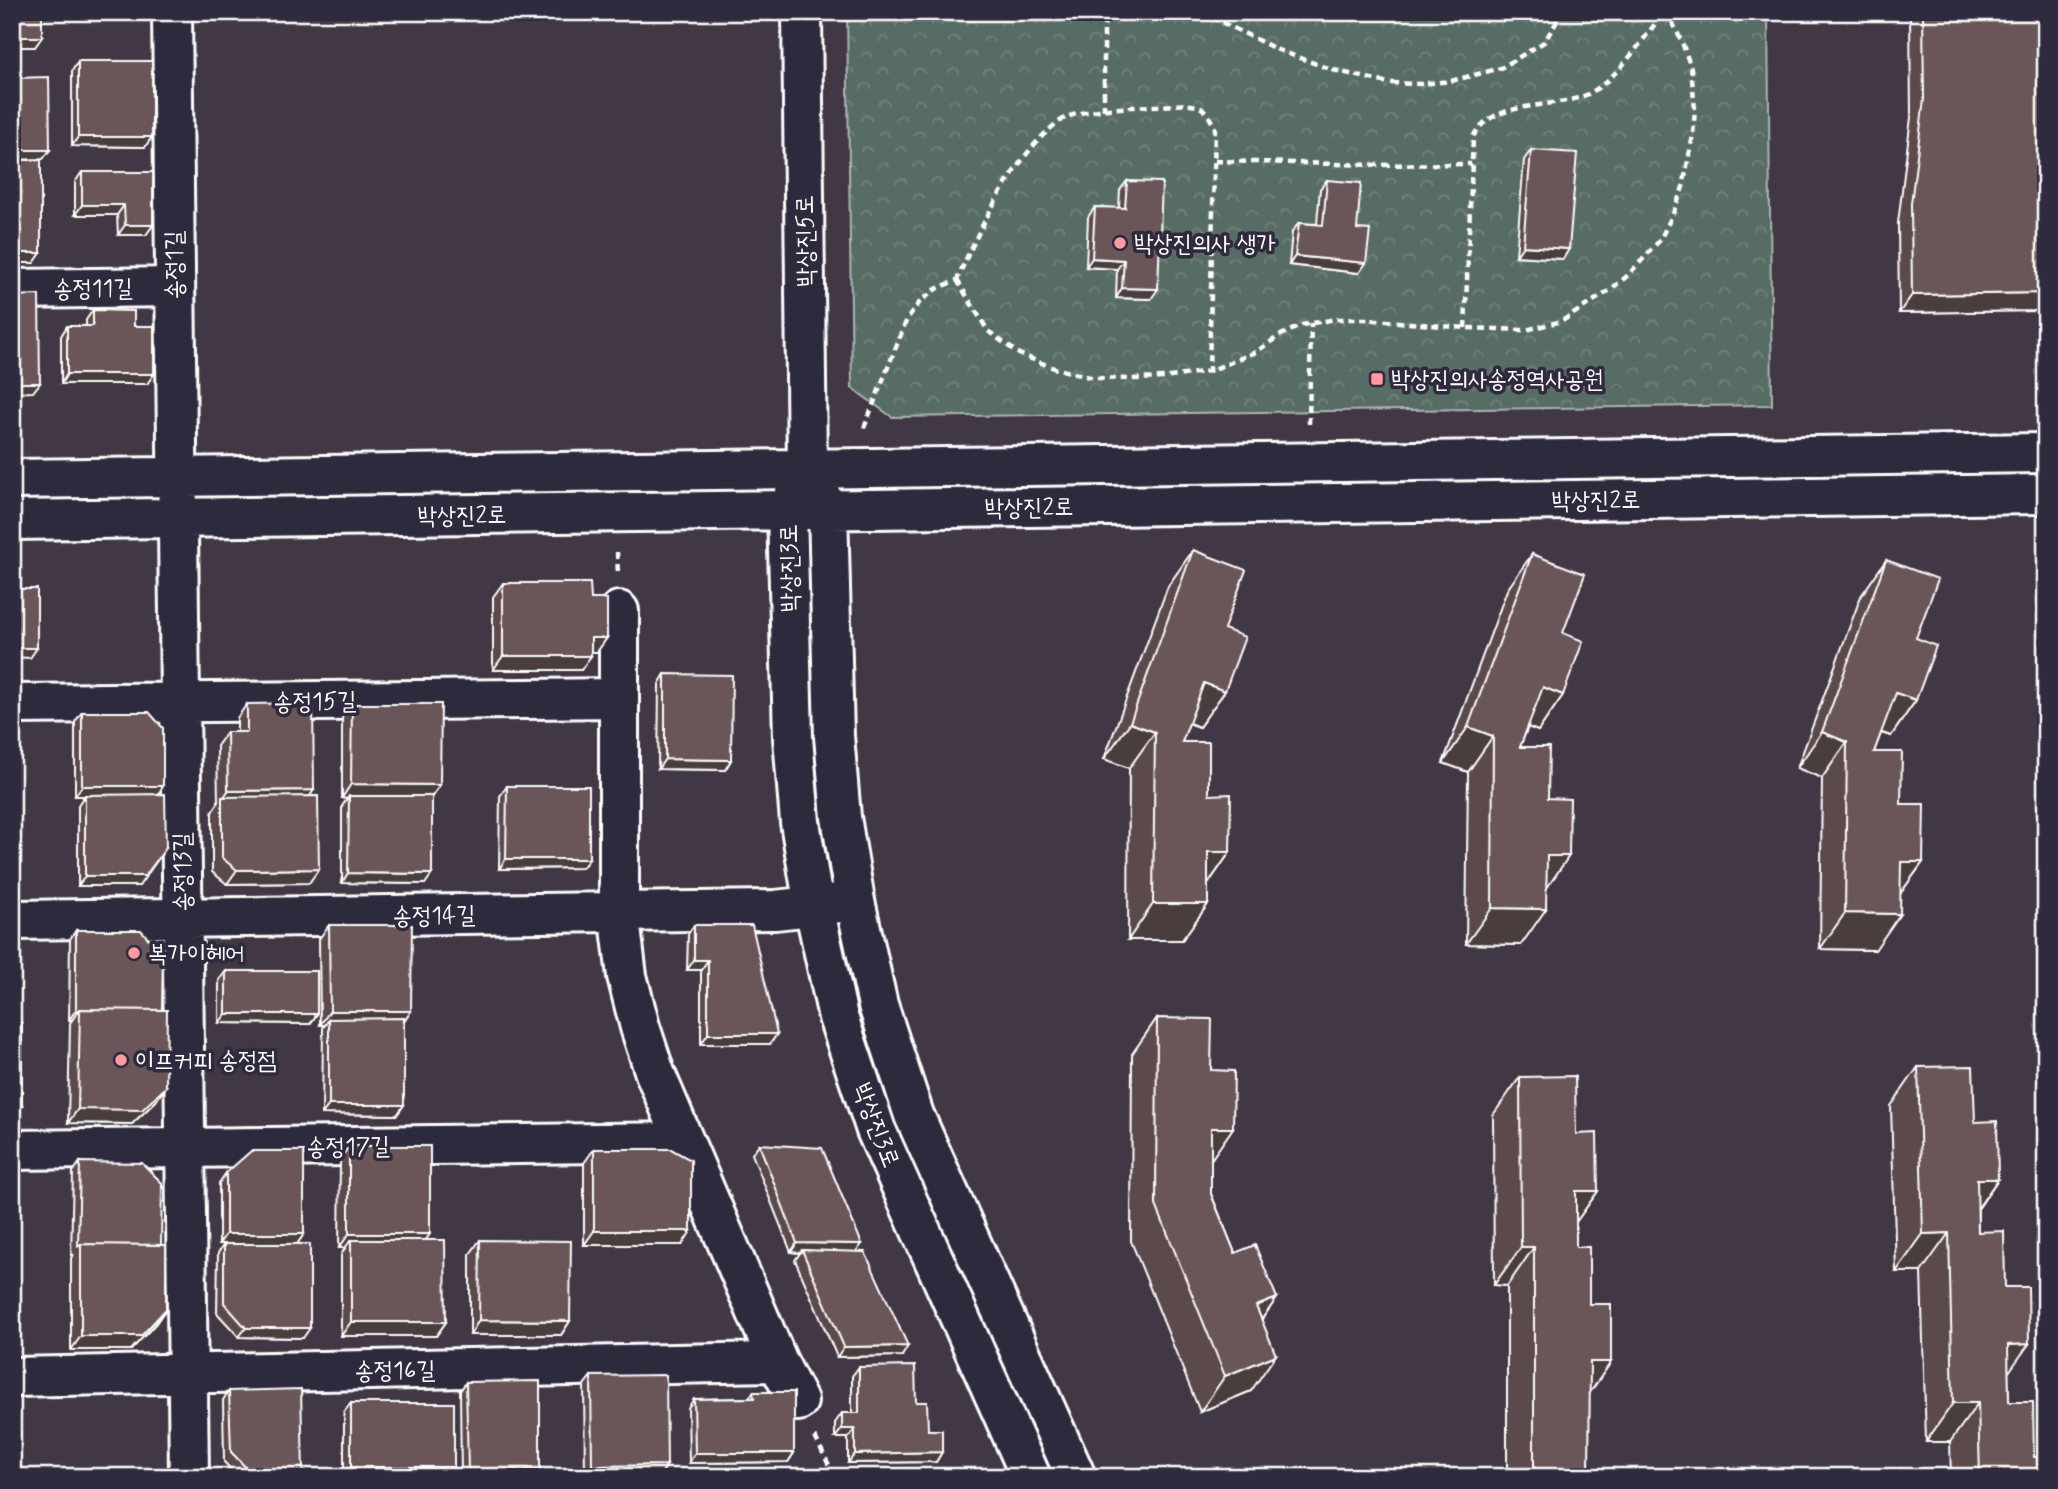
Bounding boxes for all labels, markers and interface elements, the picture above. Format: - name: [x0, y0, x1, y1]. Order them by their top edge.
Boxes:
- street label: 박상진5로: [790, 195, 823, 287]
- place label: 박상진의사 생가: [1134, 229, 1276, 260]
- street label: 송정1길: [159, 230, 192, 300]
- marker: 박상진의사 생가: [1112, 235, 1128, 251]
- street label: 송정11길: [53, 273, 133, 306]
- place label: 박상진의사송정역사공원: [1391, 365, 1603, 396]
- marker: 박상진의사송정역사공원: [1369, 371, 1385, 387]
- street label: 박상진2로: [1551, 485, 1641, 518]
- street label: 박상진2로: [984, 492, 1074, 525]
- street label: 박상진2로: [417, 500, 507, 533]
- street label: 박상진3로: [774, 524, 807, 612]
- street label: 송정15길: [273, 686, 357, 719]
- street label: 송정13길: [167, 832, 200, 912]
- street label: 송정14길: [392, 900, 476, 933]
- place label: 복가이헤어: [148, 939, 245, 970]
- marker: 복가이헤어: [126, 945, 142, 961]
- place label: 이프커피 송정점: [135, 1046, 277, 1077]
- marker: 이프커피 송정점: [113, 1052, 129, 1068]
- street label: 박상진3로: [845, 1079, 906, 1172]
- street label: 송정17길: [306, 1131, 390, 1164]
- street label: 송정16길: [354, 1355, 436, 1388]

